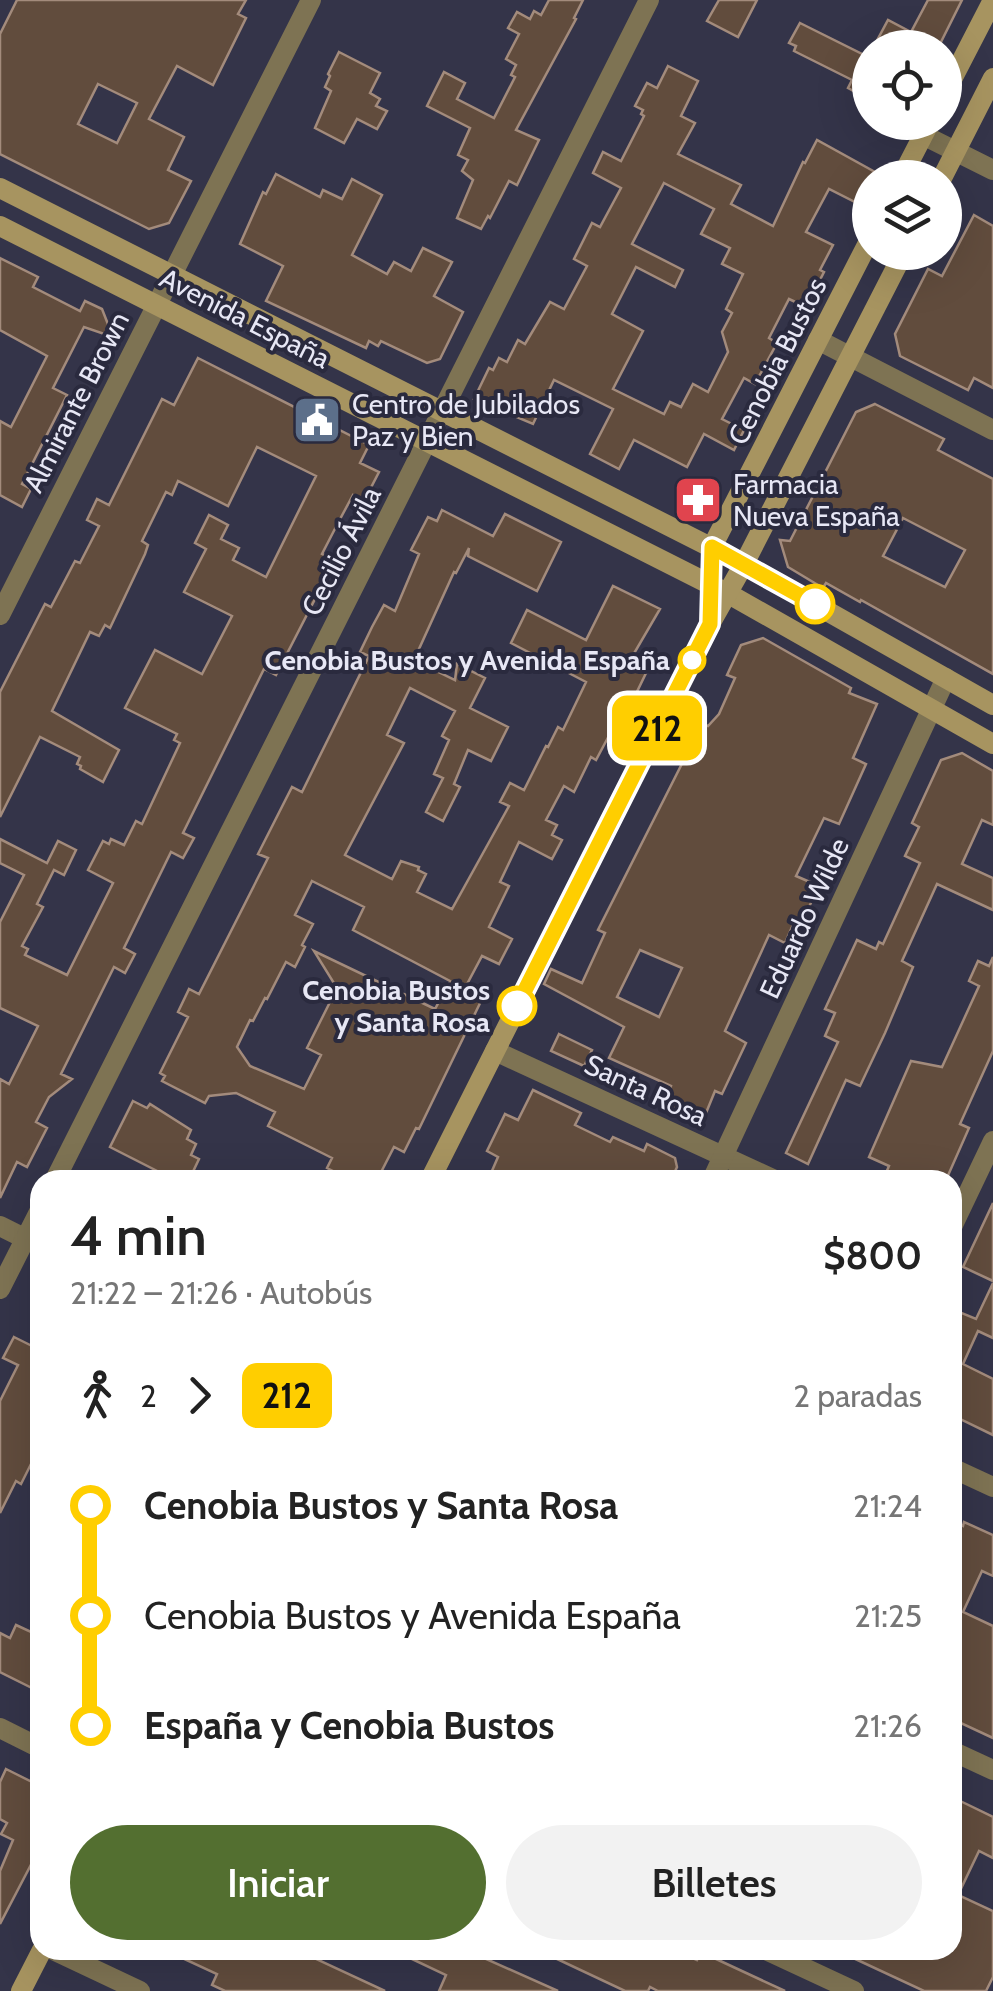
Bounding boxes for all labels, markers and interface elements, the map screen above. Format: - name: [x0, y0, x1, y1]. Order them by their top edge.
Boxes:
- map controls: [852, 30, 962, 270]
- button: locate: [852, 30, 962, 140]
- button: layers: [852, 160, 962, 270]
- street label: Avenida España: [154, 261, 336, 376]
- street label: Cenobia Bustos: [720, 272, 834, 450]
- street label: Almirante Brown: [16, 306, 136, 498]
- place label: Centro de Jubilados Paz y Bien: [352, 387, 580, 453]
- public building icon: Centro de Jubilados Paz y Bien: [291, 394, 343, 446]
- place label: Farmacia Nueva España: [733, 467, 900, 533]
- pharmacy icon: Farmacia Nueva España: [672, 474, 724, 526]
- street label: Cecilio Ávila: [294, 480, 388, 621]
- unlabelled marker: [796, 585, 834, 623]
- place label: Cenobia Bustos y Avenida España: [265, 643, 670, 677]
- marker: Cenobia Bustos y Avenida España: [679, 647, 705, 673]
- line badge: 212: [600, 696, 714, 760]
- text: 212: [632, 707, 682, 750]
- street label: Eduardo Wilde: [752, 832, 856, 1004]
- place label: Cenobia Bustos y Santa Rosa: [302, 973, 490, 1039]
- marker: Cenobia Bustos y Santa Rosa: [498, 987, 536, 1025]
- street label: Santa Rosa: [579, 1047, 713, 1133]
- text: 4 min: [70, 1202, 207, 1269]
- text: $800: [823, 1232, 922, 1279]
- text: 21:22 – 21:26 · Autobús: [70, 1273, 372, 1312]
- icon: walk: [70, 1368, 125, 1423]
- icon: forward: [172, 1368, 227, 1423]
- text: 212: [262, 1374, 312, 1417]
- text: 2: [140, 1376, 157, 1415]
- text: 2 paradas: [793, 1376, 922, 1415]
- text: Cenobia Bustos y Santa Rosa: [144, 1482, 618, 1529]
- text: 21:24: [853, 1486, 922, 1525]
- text: Cenobia Bustos y Avenida España: [144, 1592, 681, 1639]
- text: 21:25: [854, 1596, 922, 1635]
- text: España y Cenobia Bustos: [144, 1702, 554, 1749]
- text: 21:26: [853, 1706, 922, 1745]
- button: Iniciar: [70, 1825, 486, 1940]
- button: Billetes: [506, 1825, 922, 1940]

